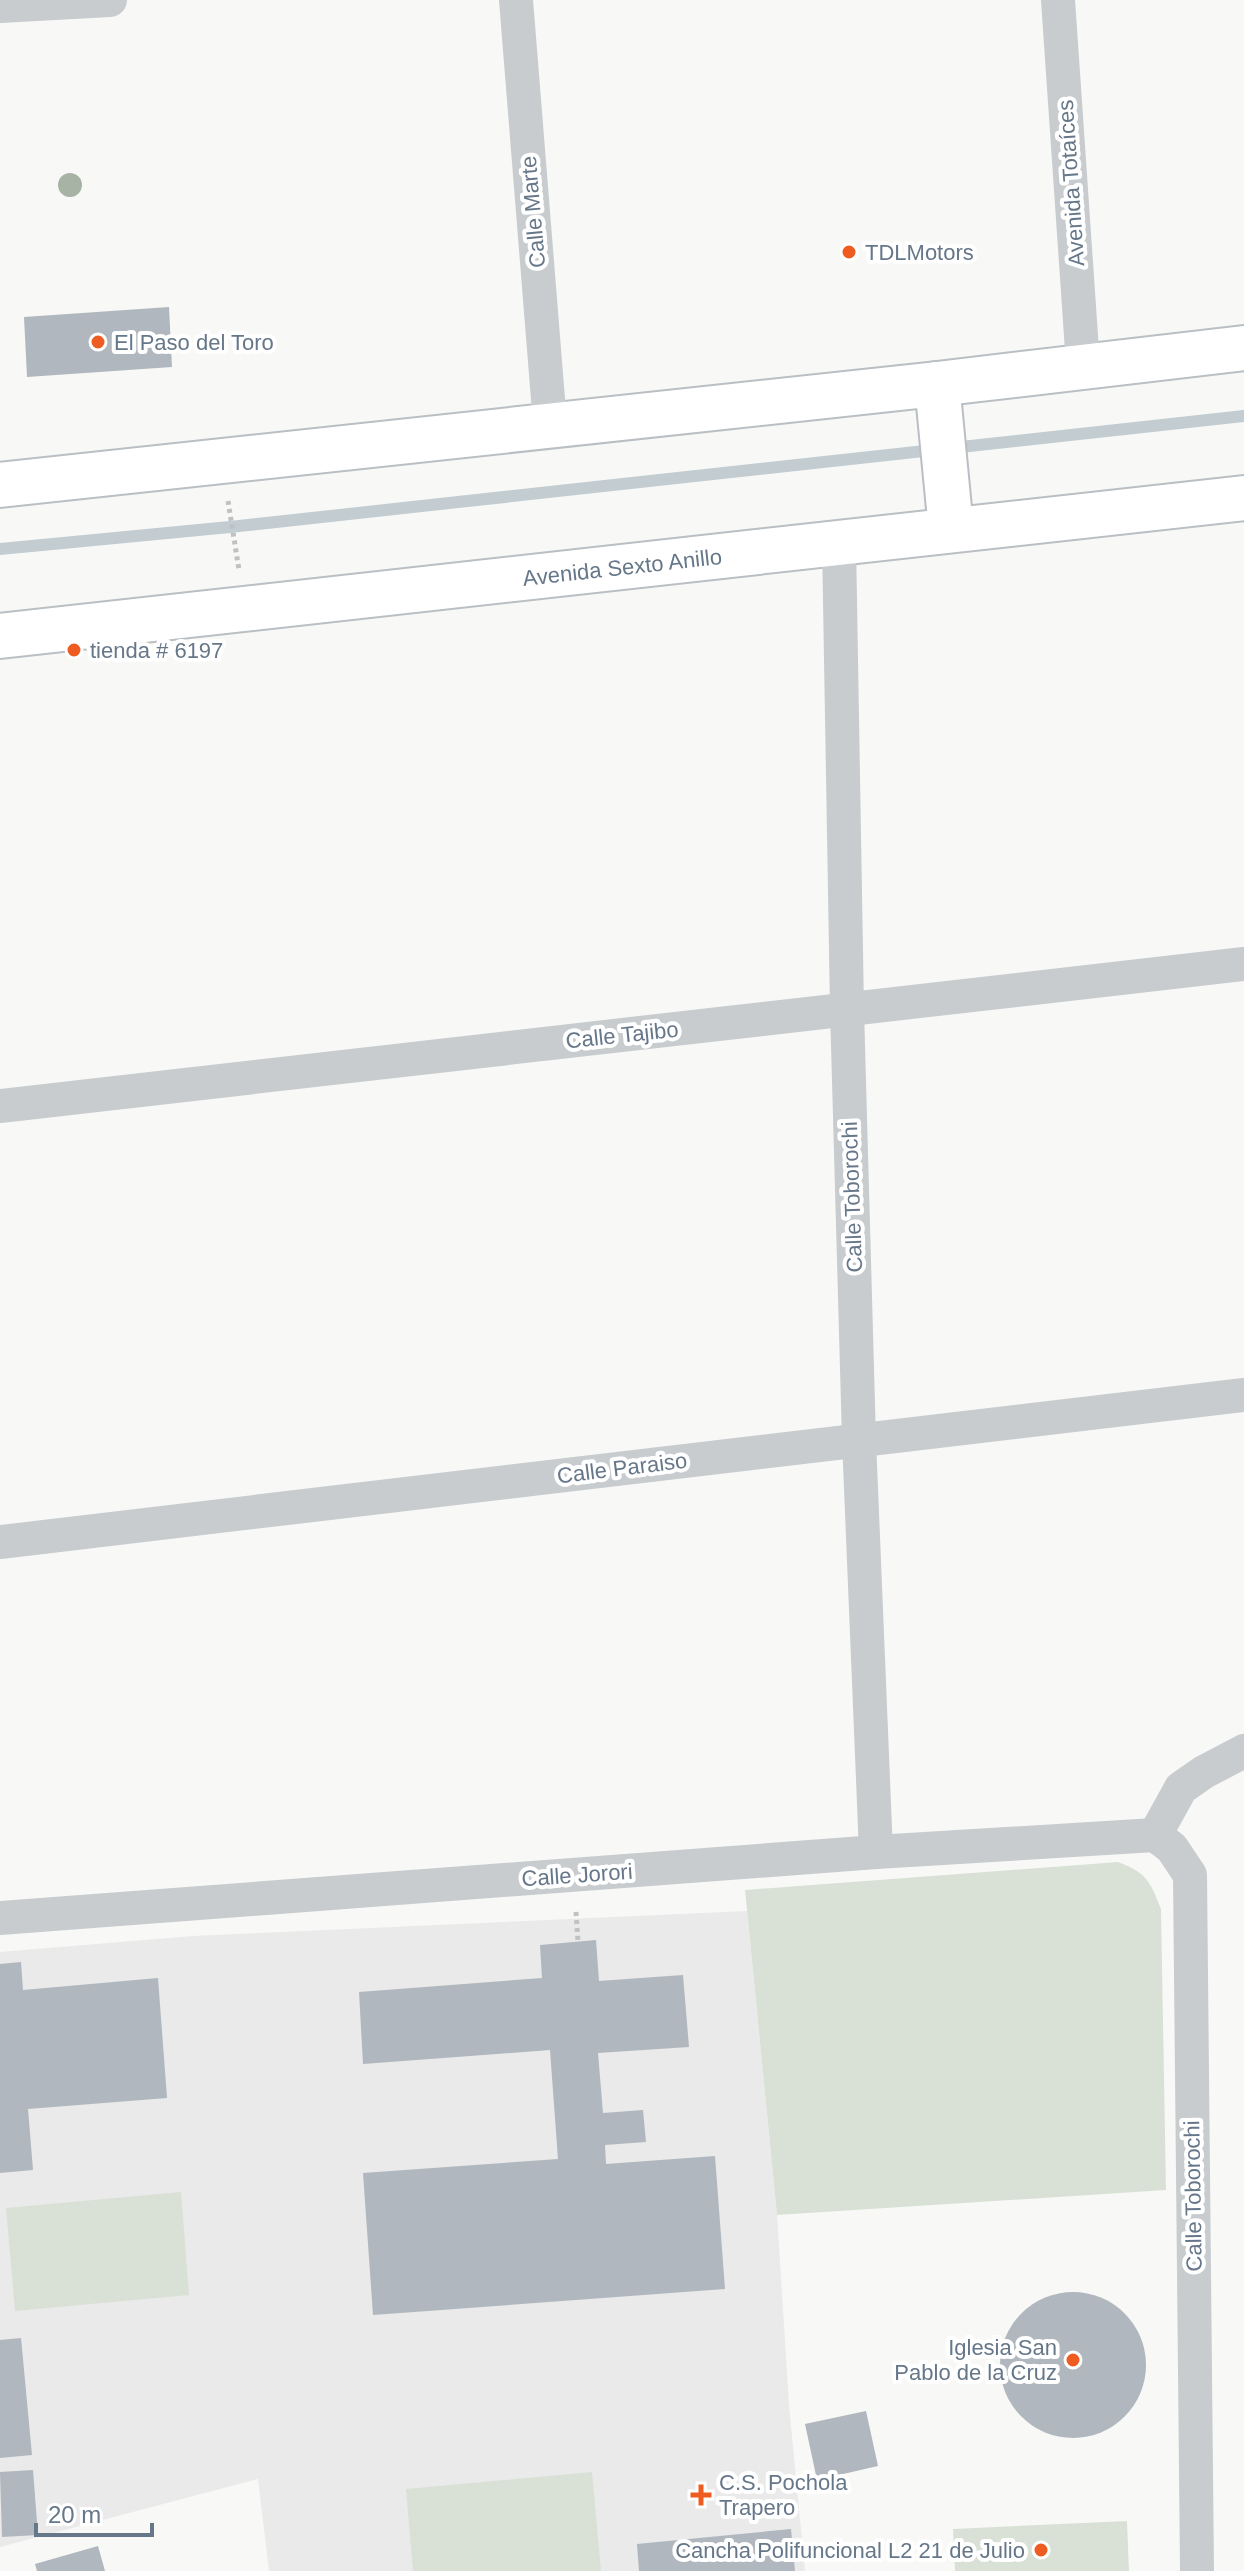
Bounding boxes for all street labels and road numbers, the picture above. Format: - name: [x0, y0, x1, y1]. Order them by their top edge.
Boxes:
- street label: Avenida Totaíces: [1053, 99, 1089, 267]
- street label: Calle Marte: [516, 155, 550, 269]
- street label: Avenida Sexto Anillo: [521, 544, 723, 590]
- street label: Calle Tajibo: [564, 1017, 680, 1053]
- street label: Calle Toborochi: [837, 1121, 867, 1273]
- street label: Calle Paraiso: [556, 1448, 688, 1488]
- street label: Calle Jorori: [521, 1859, 633, 1891]
- street label: Calle Toborochi: [1179, 2120, 1207, 2272]

